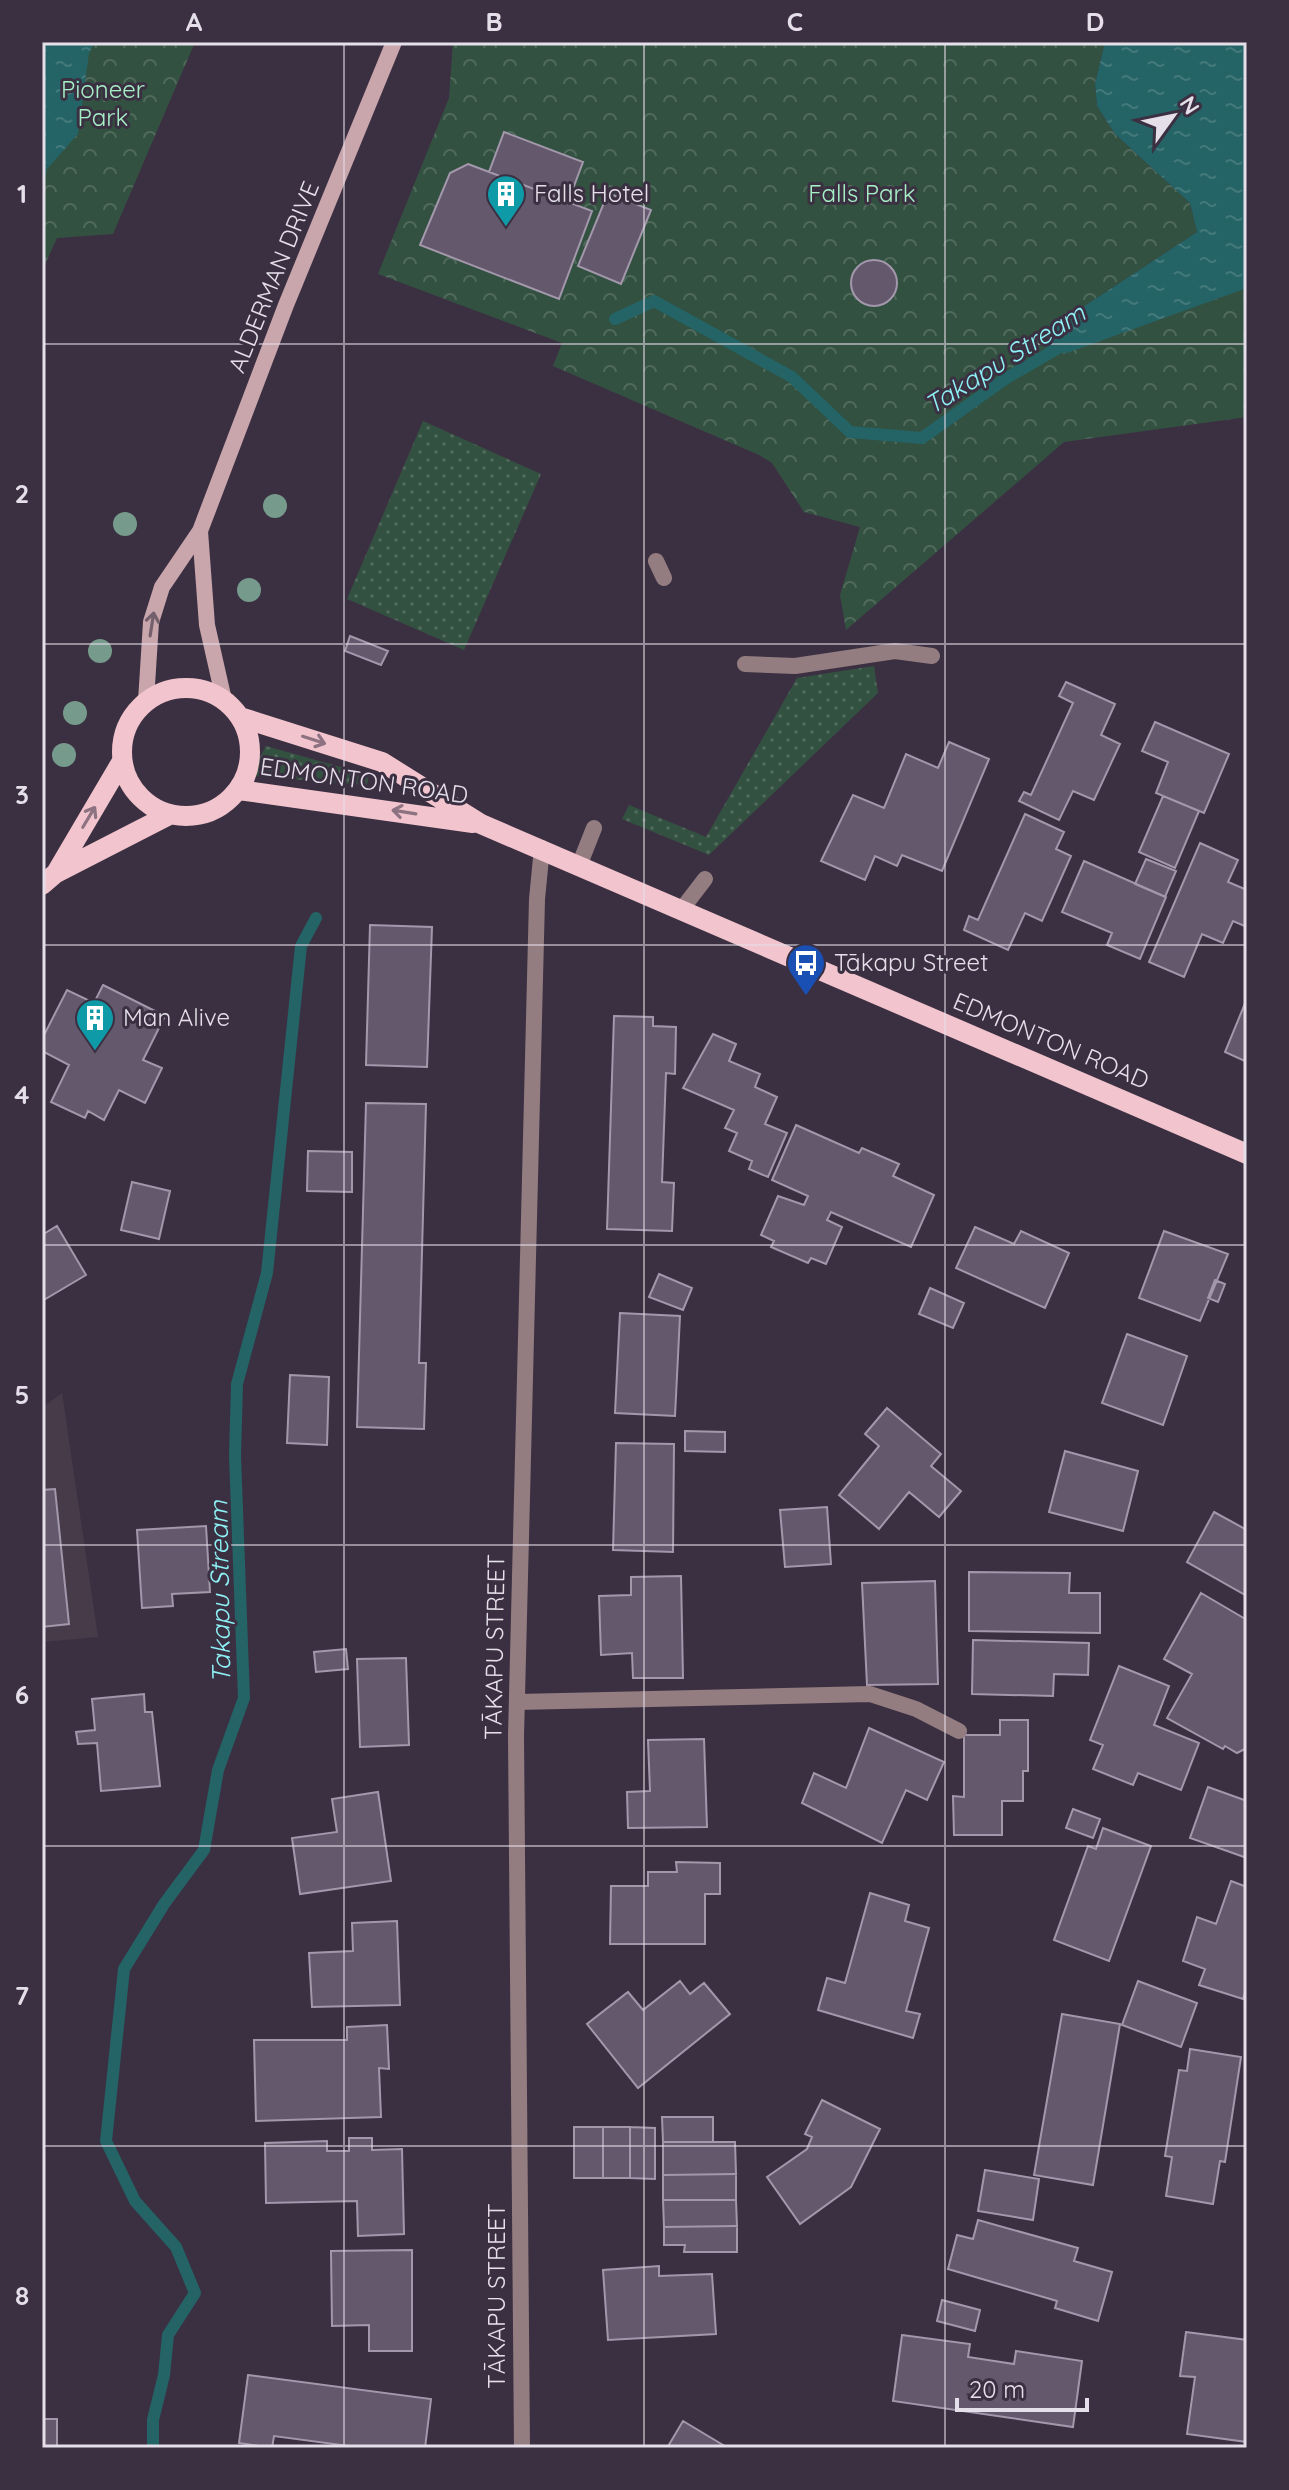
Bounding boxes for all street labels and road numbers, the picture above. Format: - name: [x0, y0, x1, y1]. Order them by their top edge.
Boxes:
- street label: ALDERMAN DRIVE: [221, 177, 325, 377]
- street label: EDMONTON ROAD: [258, 751, 470, 809]
- street label: EDMONTON ROAD: [949, 985, 1154, 1095]
- street label: TĀKAPU STREET: [477, 1554, 511, 1740]
- street label: TĀKAPU STREET: [481, 2203, 511, 2389]

